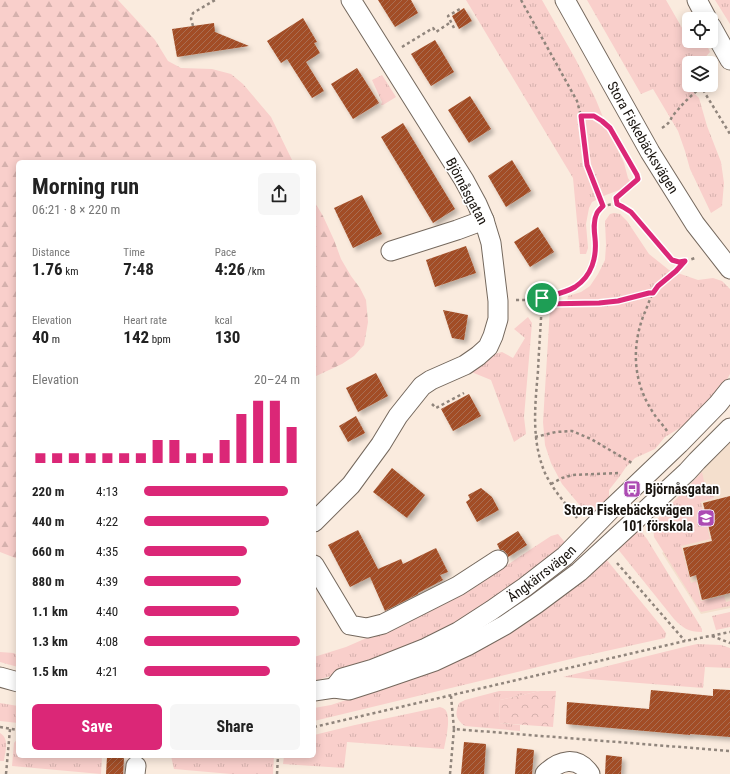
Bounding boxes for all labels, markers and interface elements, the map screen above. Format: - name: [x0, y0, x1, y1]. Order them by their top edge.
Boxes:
- map controls: [682, 12, 718, 92]
- button: locate: [682, 12, 718, 48]
- button: layers: [682, 56, 718, 92]
- street label: Stora Fiskebäcksvägen: [604, 79, 682, 196]
- street label: Björnåsgatan: [443, 155, 491, 227]
- button: share: [258, 173, 300, 215]
- text: Morning run: [32, 174, 139, 199]
- text: 06:21 · 8 × 220 m: [32, 202, 120, 217]
- text: Distance: [32, 246, 70, 259]
- text: Time: [123, 246, 145, 259]
- text: Pace: [215, 246, 236, 259]
- text: 1.76: [32, 259, 63, 279]
- text: 7:48: [123, 259, 154, 279]
- text: 4:26: [215, 259, 245, 279]
- text: km: [63, 265, 78, 278]
- text: /km: [245, 265, 265, 278]
- pin: [525, 281, 559, 315]
- icon: arrive: [531, 287, 553, 309]
- text: Elevation: [32, 314, 72, 327]
- text: Heart rate: [123, 314, 167, 327]
- text: kcal: [215, 314, 232, 327]
- text: 40: [32, 327, 49, 347]
- text: 142: [123, 327, 149, 347]
- text: 130: [215, 327, 240, 347]
- text: m: [49, 333, 60, 346]
- text: bpm: [149, 333, 171, 346]
- text: Elevation: [32, 372, 79, 387]
- text: 20–24 m: [254, 372, 300, 387]
- bus stop icon: Björnåsgatan: [622, 479, 642, 499]
- place label: Björnåsgatan: [645, 481, 719, 497]
- text: 220 m: [32, 484, 64, 499]
- text: 4:13: [96, 484, 118, 499]
- place label: Stora Fiskebäcksvägen 101 förskola: [564, 502, 693, 534]
- school or university icon: Stora Fiskebäcksvägen 101 förskola: [696, 508, 716, 528]
- text: 440 m: [32, 514, 64, 529]
- text: 4:22: [96, 514, 118, 529]
- street label: Ängkärrsvägen: [504, 542, 579, 605]
- text: 660 m: [32, 544, 64, 559]
- text: 4:35: [96, 544, 118, 559]
- text: 880 m: [32, 574, 64, 589]
- text: 4:39: [96, 574, 118, 589]
- text: 1.1 km: [32, 604, 68, 619]
- text: 4:40: [96, 604, 118, 619]
- text: 1.3 km: [32, 634, 68, 649]
- text: 4:08: [96, 634, 118, 649]
- text: 1.5 km: [32, 664, 68, 679]
- text: 4:21: [96, 664, 118, 679]
- button: Save: [32, 704, 162, 750]
- button: Share: [170, 704, 300, 750]

